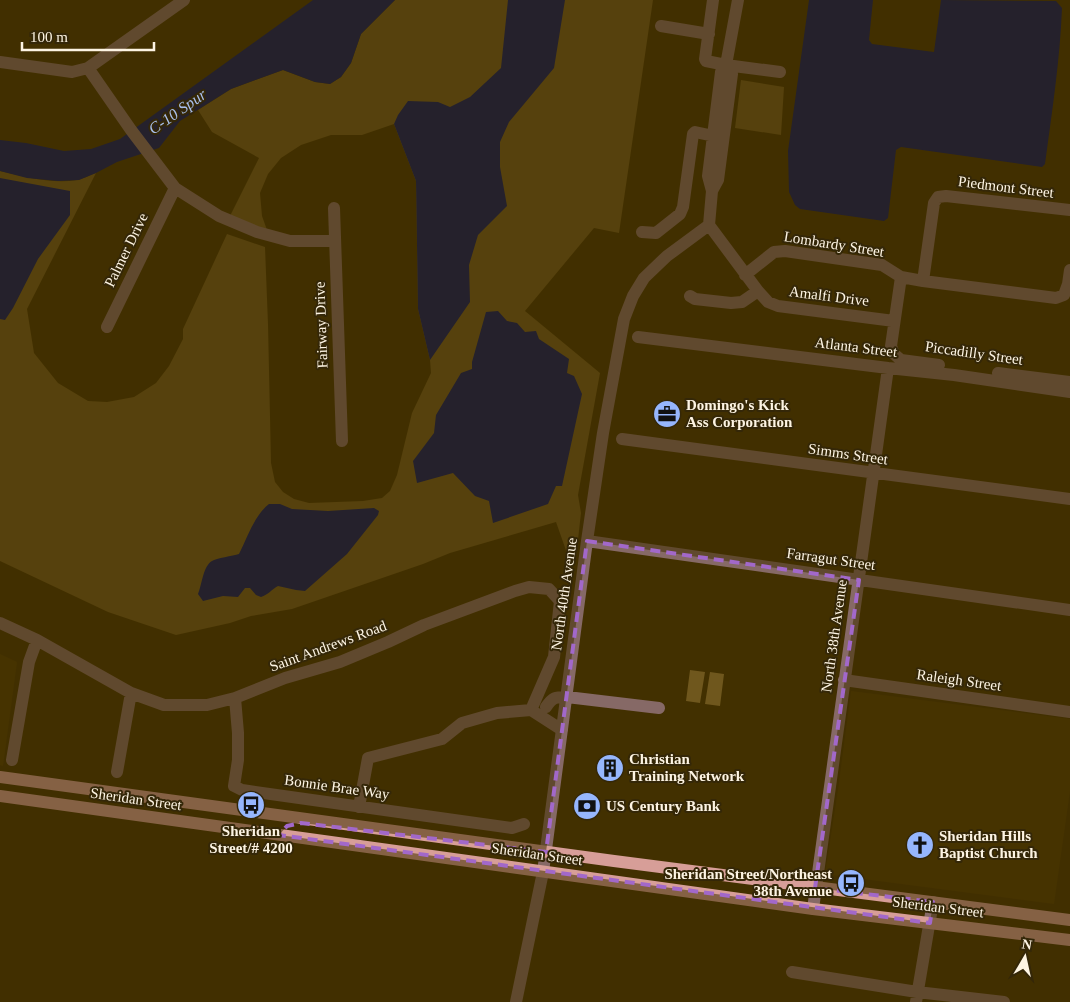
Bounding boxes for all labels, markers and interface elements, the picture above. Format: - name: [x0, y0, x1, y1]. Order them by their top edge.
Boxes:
- scale bar: [22, 20, 155, 52]
- text: 100 m: [30, 29, 68, 45]
- water label: C-10 Spur: [145, 85, 210, 138]
- street label: Piedmont Street: [957, 173, 1056, 201]
- street label: Palmer Drive: [101, 210, 151, 290]
- street label: Lombardy Street: [783, 228, 886, 260]
- street label: Fairway Drive: [311, 281, 331, 369]
- street label: Amalfi Drive: [788, 283, 870, 309]
- street label: Atlanta Street: [814, 334, 899, 360]
- street label: Piccadilly Street: [924, 338, 1025, 368]
- place label: Domingo's Kick Ass Corporation: [686, 397, 793, 430]
- office icon: Domingo's Kick Ass Corporation: [652, 399, 682, 429]
- street label: Simms Street: [807, 440, 890, 468]
- street label: North 40th Avenue: [548, 536, 580, 651]
- street label: Farragut Street: [786, 545, 877, 573]
- street label: North 38th Avenue: [818, 578, 850, 693]
- street label: Saint Andrews Road: [267, 617, 389, 675]
- street label: Raleigh Street: [916, 666, 1003, 694]
- place label: Christian Training Network: [629, 751, 745, 784]
- building icon: Christian Training Network: [595, 753, 625, 783]
- street label: Bonnie Brae Way: [283, 772, 391, 802]
- street label: Sheridan Street: [89, 785, 184, 813]
- bus stop icon: Sheridan Street/# 4200: [236, 790, 266, 820]
- bank icon: US Century Bank: [572, 791, 602, 821]
- place label: US Century Bank: [606, 798, 721, 814]
- place label: Sheridan Street/# 4200: [209, 823, 293, 856]
- place label: Sheridan Hills Baptist Church: [939, 828, 1038, 861]
- church icon: Sheridan Hills Baptist Church: [905, 830, 935, 860]
- street label: Sheridan Street: [490, 840, 585, 868]
- place label: Sheridan Street/Northeast 38th Avenue: [664, 866, 832, 899]
- bus stop icon: Sheridan Street/Northeast 38th Avenue: [836, 868, 866, 898]
- street label: Sheridan Street: [891, 893, 985, 921]
- north arrow: [1000, 932, 1050, 982]
- text: N: [1021, 936, 1033, 953]

